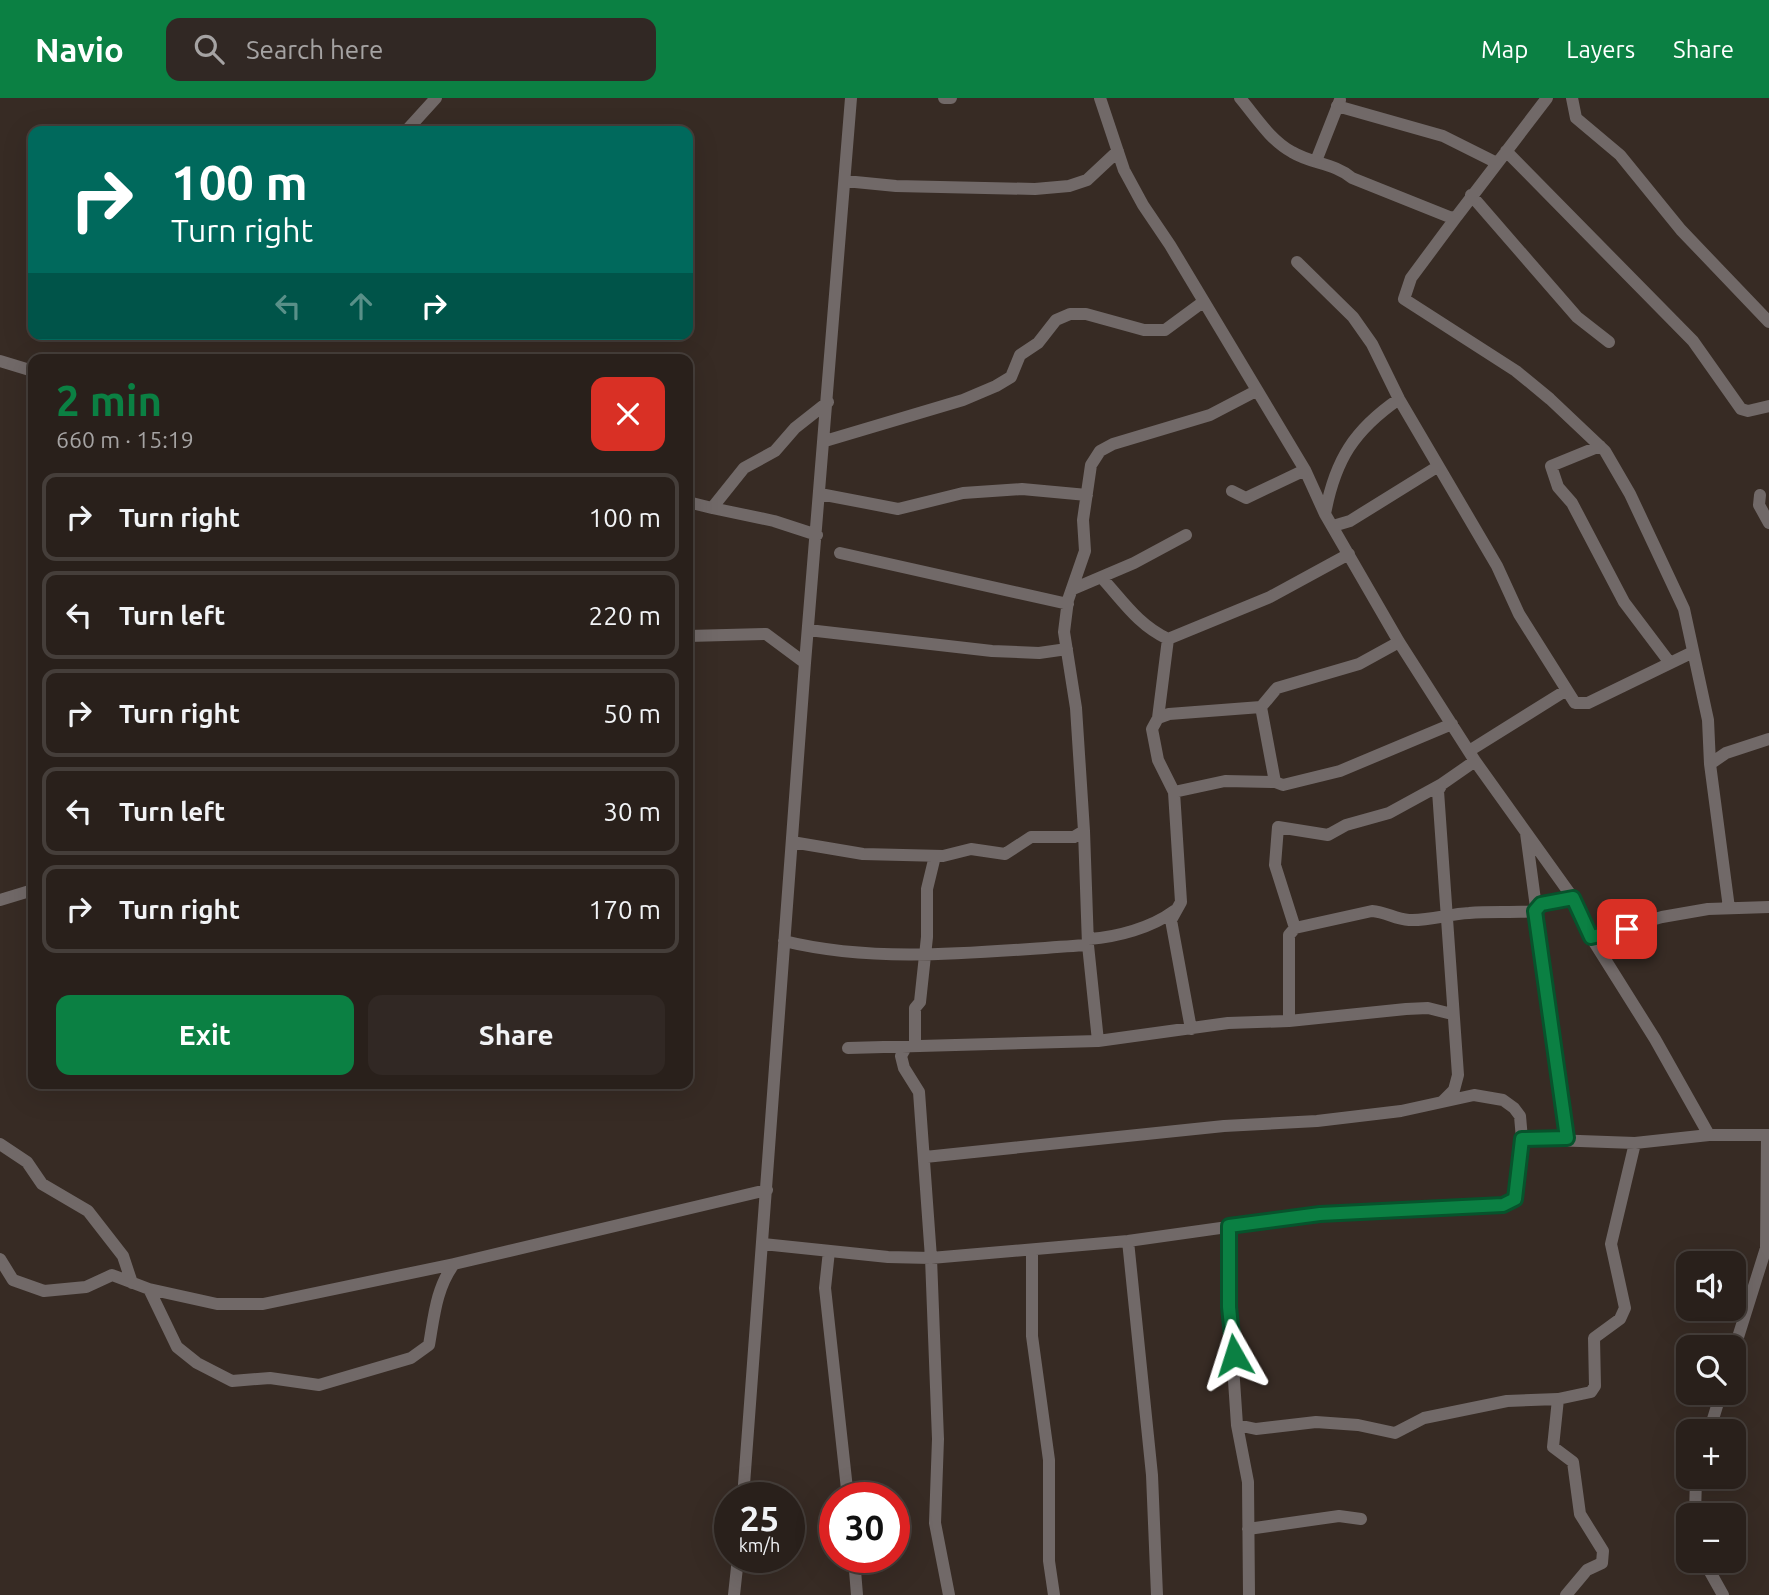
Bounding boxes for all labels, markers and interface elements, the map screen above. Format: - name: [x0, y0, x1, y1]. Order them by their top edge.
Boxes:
- search box: [166, 18, 656, 81]
- icon: search: [190, 30, 228, 68]
- text: Navio: [35, 31, 124, 68]
- text: Search here: [246, 35, 383, 64]
- text: Map: [1481, 36, 1528, 63]
- text: Layers: [1566, 36, 1635, 63]
- text: Share: [1673, 36, 1734, 63]
- icon: right: [56, 154, 147, 245]
- text: 100 m: [171, 154, 308, 209]
- text: Turn right: [171, 212, 313, 248]
- icon: left: [269, 287, 307, 325]
- icon: ahead: [342, 287, 380, 325]
- icon: right: [415, 287, 453, 325]
- text: 2 min: [56, 377, 162, 424]
- button: close: [591, 377, 665, 451]
- text: 660 m · 15:19: [56, 427, 194, 452]
- icon: right: [60, 498, 98, 536]
- text: Turn right: [119, 503, 240, 532]
- text: 100 m: [589, 503, 661, 532]
- icon: left: [60, 596, 98, 634]
- text: Turn left: [119, 601, 225, 630]
- text: 220 m: [589, 601, 661, 630]
- icon: right: [60, 694, 98, 732]
- text: Turn right: [119, 699, 240, 728]
- text: 50 m: [603, 699, 661, 728]
- icon: left: [60, 792, 98, 830]
- text: Turn left: [119, 797, 225, 826]
- text: 30 m: [603, 797, 661, 826]
- icon: right: [60, 890, 98, 928]
- text: Turn right: [119, 895, 240, 924]
- text: 170 m: [589, 895, 661, 924]
- pin: [1597, 899, 1657, 959]
- icon: arrive: [1608, 910, 1646, 948]
- button: Exit: [56, 995, 354, 1075]
- button: Share: [368, 995, 665, 1075]
- map controls: [1676, 1251, 1746, 1573]
- button: sound: [1676, 1251, 1746, 1321]
- position arrow: [1197, 1318, 1271, 1392]
- button: search: [1676, 1335, 1746, 1405]
- button: +: [1676, 1419, 1746, 1489]
- speed limit sign: 30: [819, 1482, 910, 1573]
- text: 25: [740, 1498, 779, 1538]
- button: −: [1676, 1503, 1746, 1573]
- text: km/h: [739, 1535, 780, 1555]

